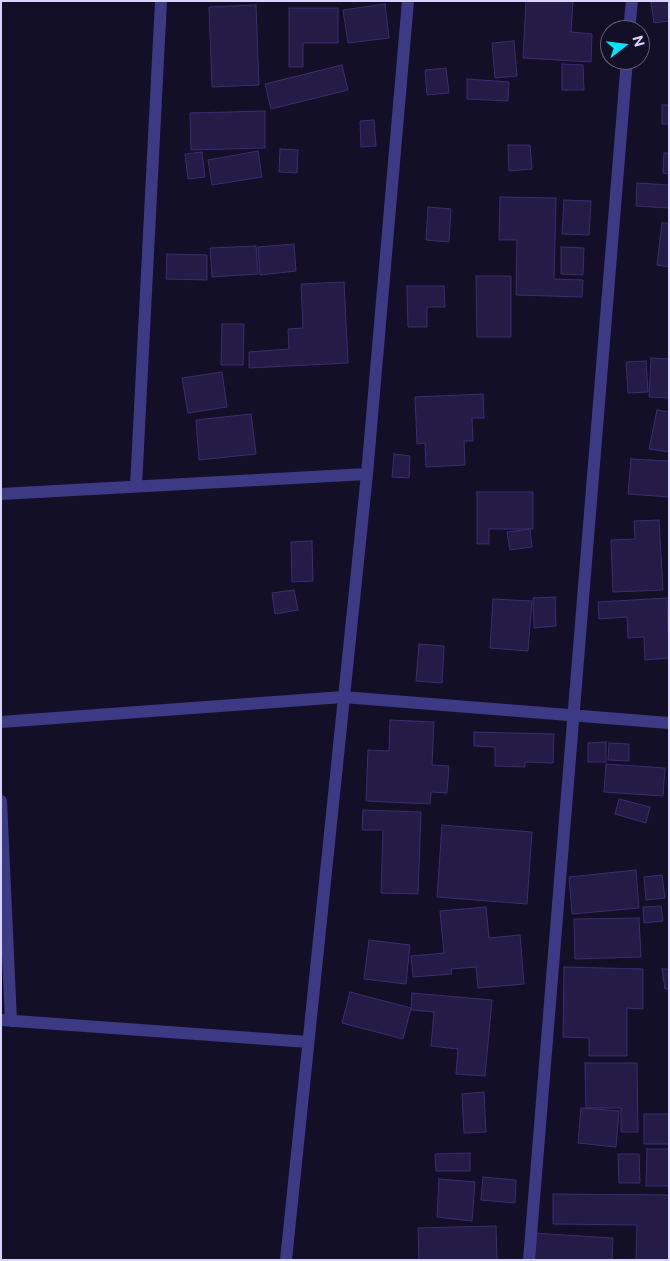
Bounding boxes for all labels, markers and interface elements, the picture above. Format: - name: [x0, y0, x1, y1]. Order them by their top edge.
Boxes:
- north arrow: [600, 20, 650, 70]
- text: N: [629, 34, 648, 49]

